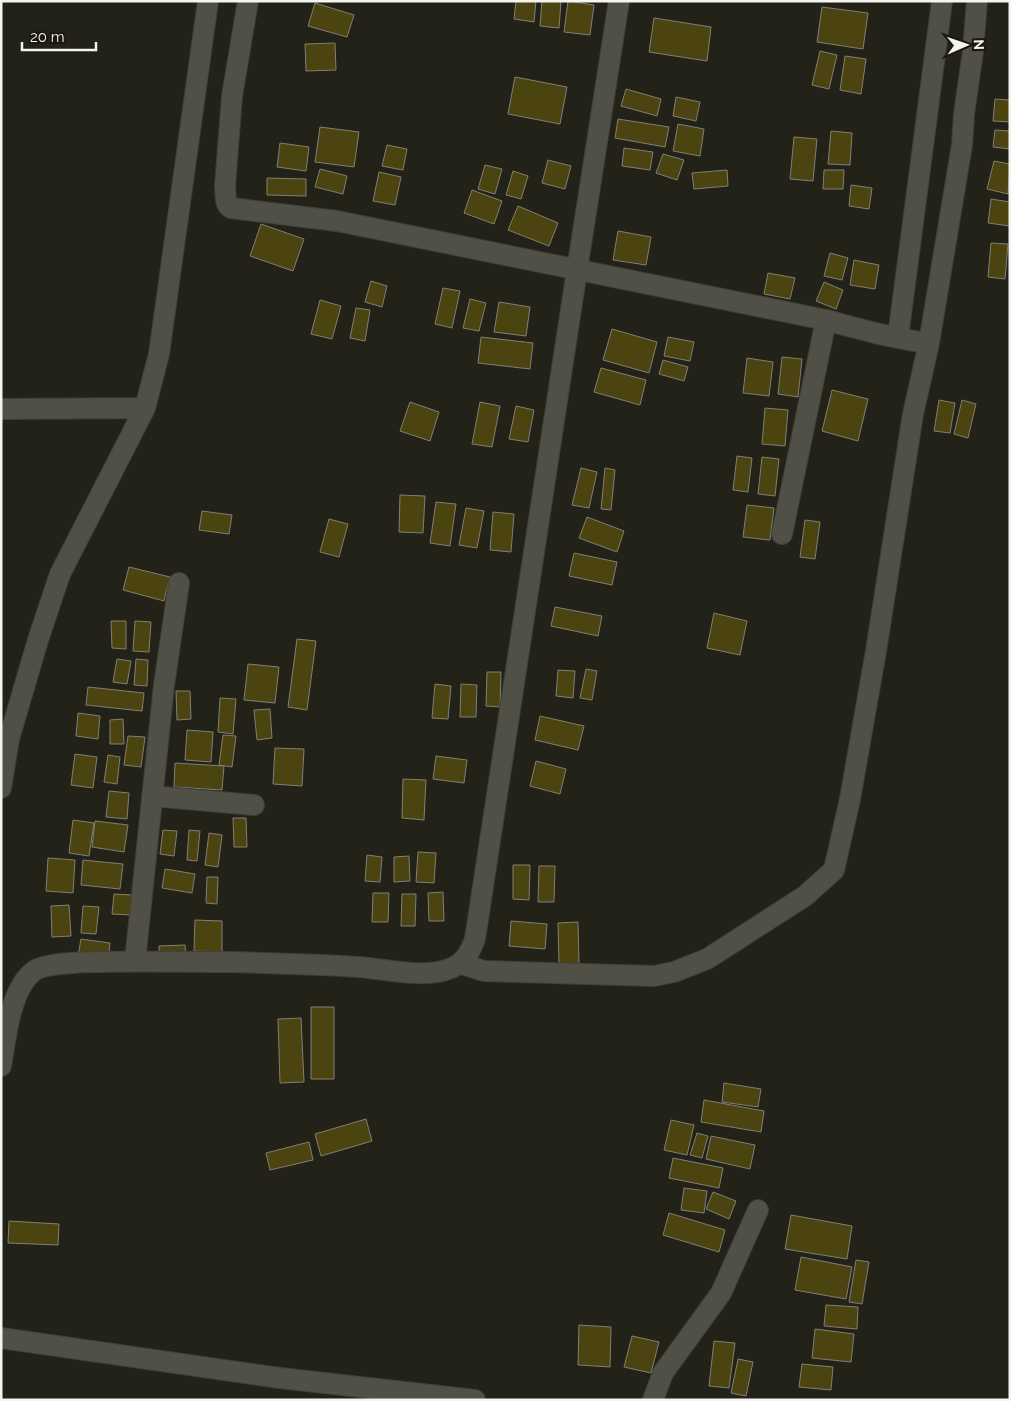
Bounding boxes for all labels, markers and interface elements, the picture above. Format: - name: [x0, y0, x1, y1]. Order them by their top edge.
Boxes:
- scale bar: [22, 20, 96, 52]
- north arrow: [941, 20, 991, 70]
- text: 20 m: [30, 28, 65, 46]
- text: N: [971, 39, 987, 50]

